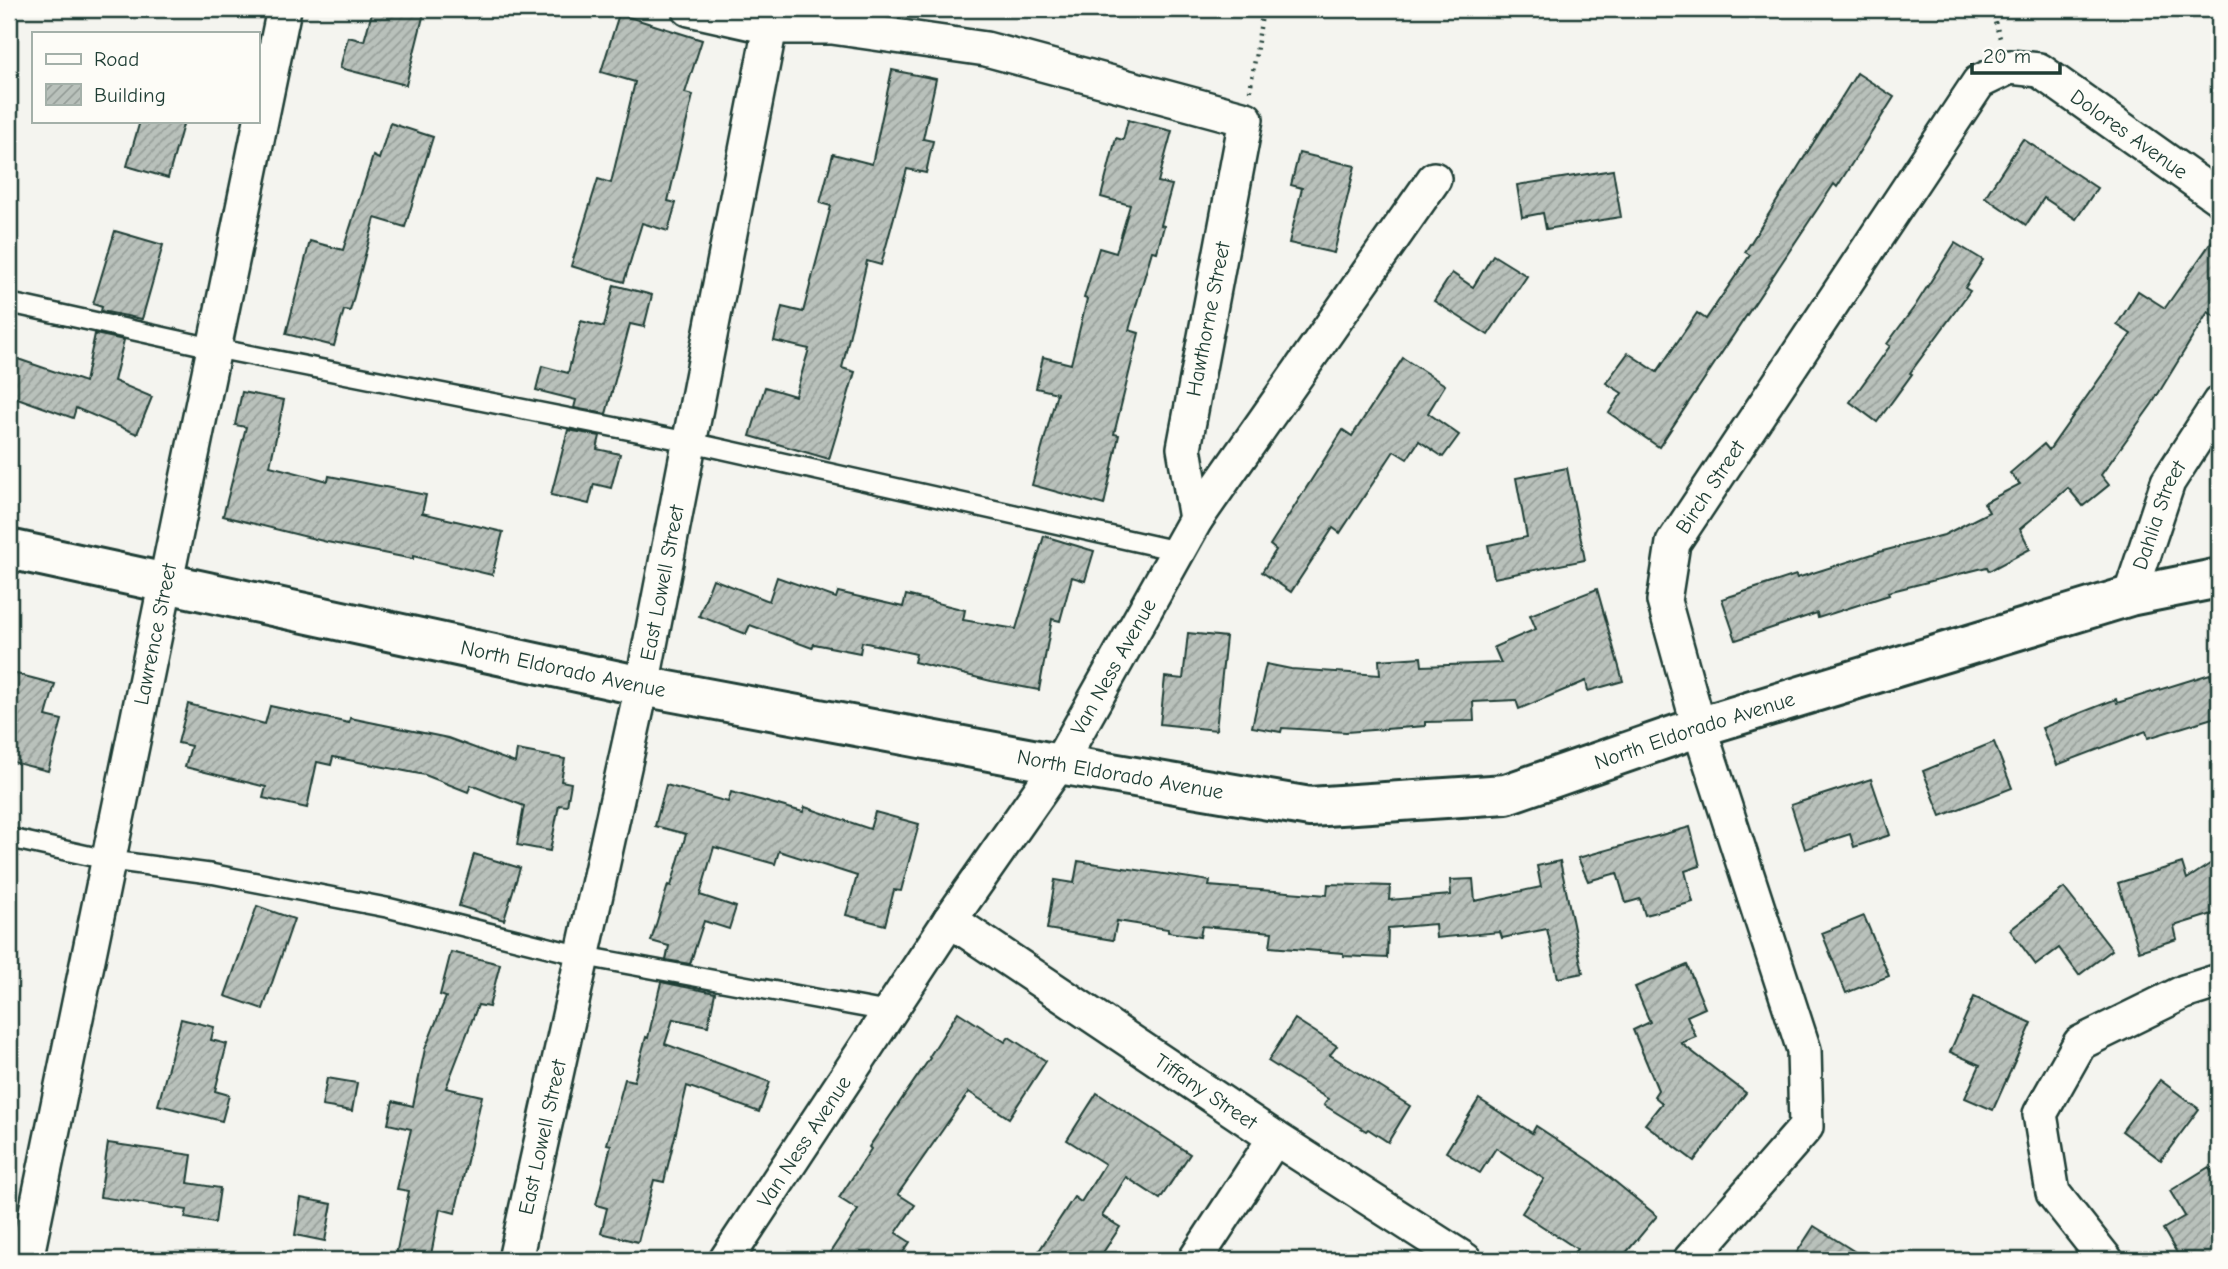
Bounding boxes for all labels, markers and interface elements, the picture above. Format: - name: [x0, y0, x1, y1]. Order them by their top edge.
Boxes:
- legend: [32, 32, 259, 122]
- scale bar: [1972, 32, 2060, 76]
- text: 20 m: [1983, 44, 2031, 68]
- text: Road: [94, 47, 139, 71]
- text: Building: [94, 83, 166, 107]
- street label: Dolores Avenue: [2066, 84, 2192, 184]
- street label: Hawthorne Street: [1181, 239, 1235, 398]
- street label: Birch Street: [1671, 435, 1750, 538]
- street label: Dahlia Street: [2128, 455, 2191, 573]
- street label: East Lowell Street: [635, 502, 689, 663]
- street label: Lawrence Street: [129, 560, 182, 707]
- street label: Van Ness Avenue: [1066, 594, 1161, 739]
- street label: North Eldorado Avenue: [458, 635, 668, 702]
- street label: North Eldorado Avenue: [1591, 687, 1798, 774]
- street label: North Eldorado Avenue: [1015, 744, 1225, 804]
- street label: Tiffany Street: [1150, 1049, 1263, 1135]
- street label: East Lowell Street: [513, 1056, 571, 1217]
- street label: Van Ness Avenue: [752, 1071, 856, 1212]

